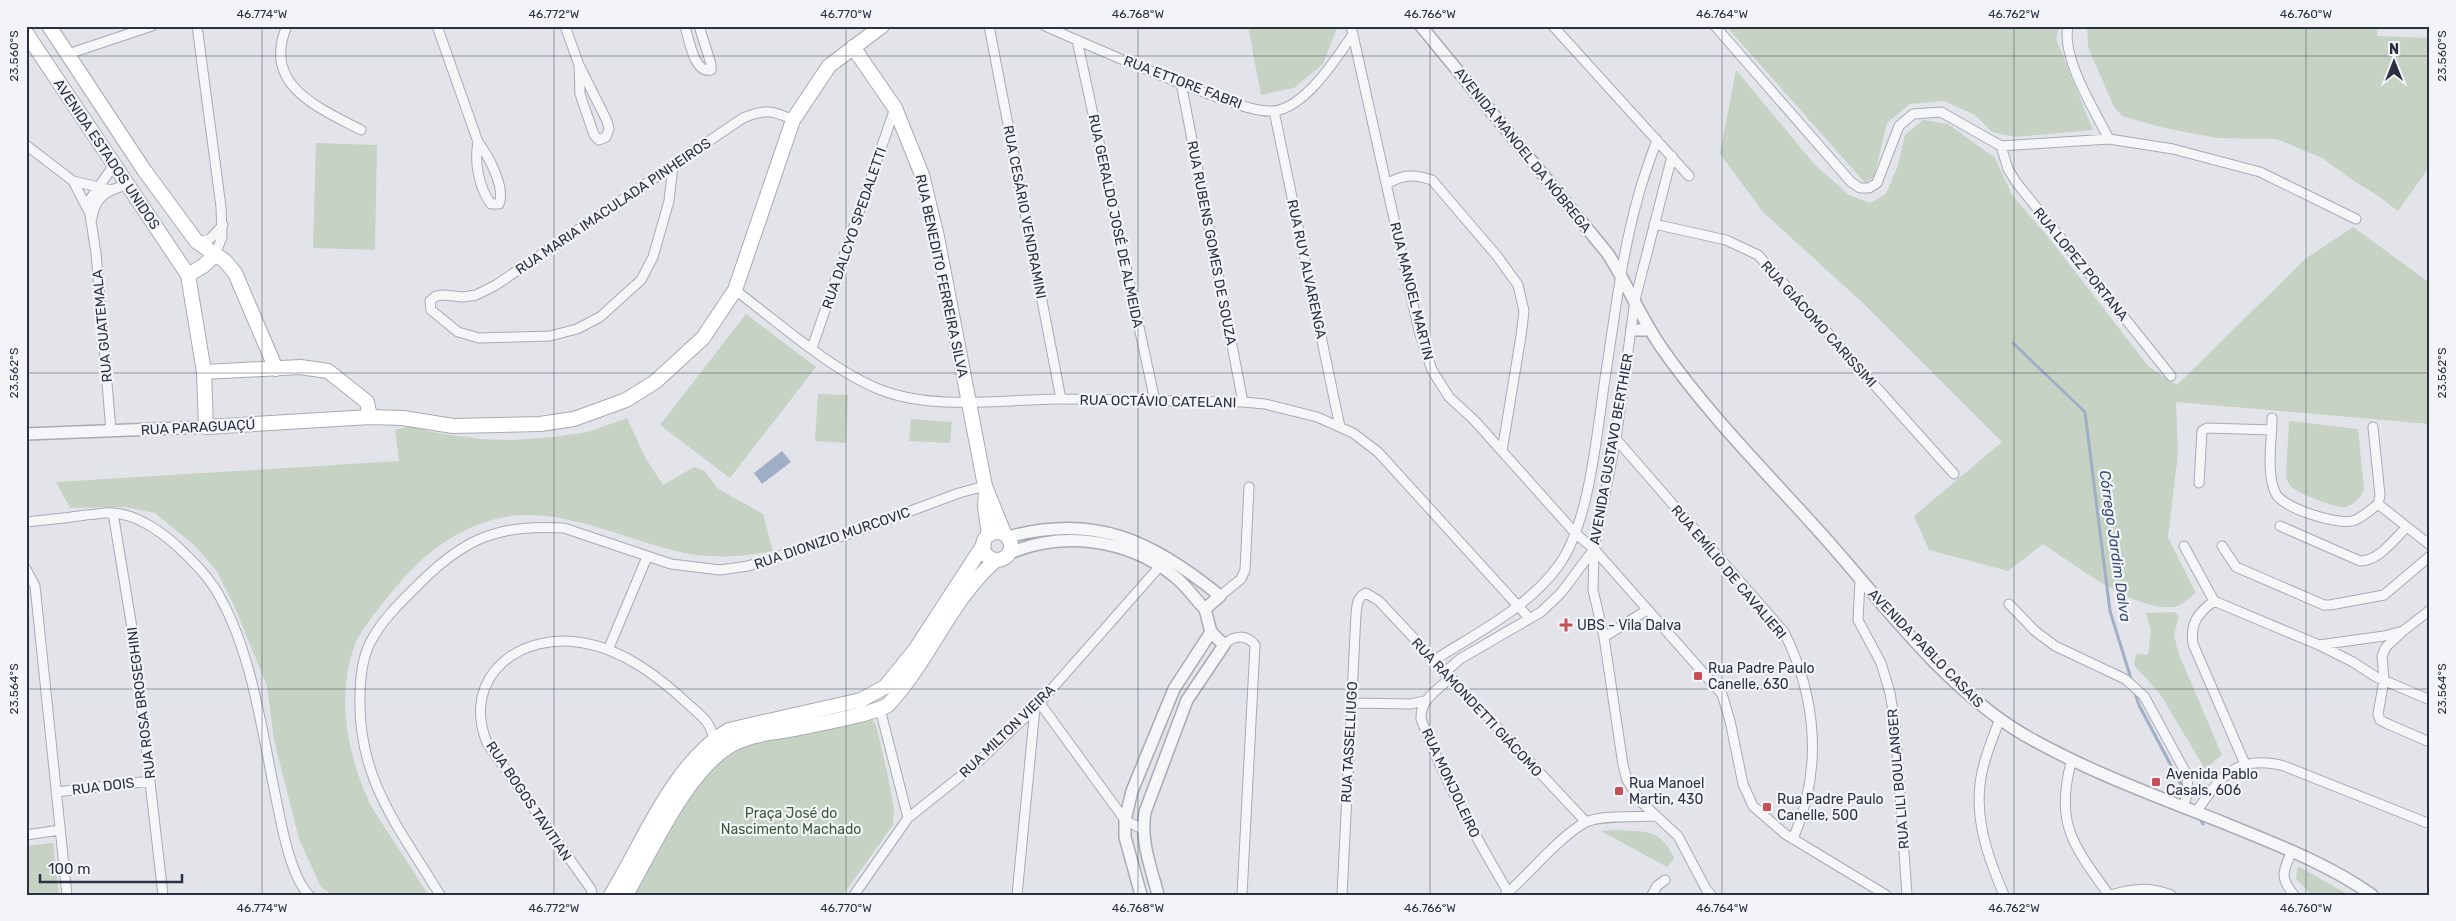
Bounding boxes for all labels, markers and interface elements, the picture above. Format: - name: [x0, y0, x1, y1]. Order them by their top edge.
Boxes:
- text: 46.774°W: [237, 7, 288, 21]
- text: 46.772°W: [529, 7, 580, 21]
- text: 46.770°W: [820, 7, 872, 21]
- text: 46.768°W: [1112, 7, 1165, 21]
- text: 46.766°W: [1404, 7, 1456, 21]
- text: 46.764°W: [1696, 7, 1748, 21]
- text: 46.762°W: [1988, 7, 2040, 21]
- text: 46.760°W: [2280, 7, 2333, 21]
- text: 23.560°S: [7, 30, 21, 82]
- text: 23.560°S: [2435, 30, 2449, 82]
- north arrow: [2368, 38, 2418, 88]
- text: N: [2389, 41, 2399, 58]
- street label: RUA ETTORE FABRI: [1121, 52, 1244, 113]
- street label: AVENIDA MANOEL DA NÓBREGA: [1451, 64, 1596, 237]
- street label: AVENIDA ESTADOS UNIDOS: [50, 76, 164, 233]
- street label: RUA GERALDO JOSÉ DE ALMEIDA: [1085, 113, 1148, 330]
- street label: RUA CESÁRIO VENDRAMINI: [999, 124, 1051, 300]
- street label: RUA MARIA IMACULADA PINHEIROS: [512, 134, 714, 278]
- street label: RUA RUBENS GOMES DE SOUZA: [1183, 139, 1240, 347]
- street label: RUA DALCYO SPEDALETTI: [819, 145, 890, 311]
- street label: RUA BENEDITO FERREIRA SILVA: [912, 173, 972, 380]
- street label: RUA RUY ALVARENGA: [1283, 198, 1330, 341]
- street label: RUA LOPEZ PORTANA: [2030, 204, 2132, 325]
- street label: RUA MANOEL MARTIN: [1386, 220, 1437, 362]
- street label: RUA GIÁCOMO CARISSIMI: [1757, 257, 1881, 391]
- street label: RUA GUATEMALA: [89, 268, 116, 383]
- text: 23.562°S: [7, 348, 21, 398]
- text: 23.562°S: [2435, 348, 2449, 398]
- street label: AVENIDA GUSTAVO BERTHIER: [1586, 352, 1637, 546]
- street label: RUA OCTÁVIO CATELANI: [1080, 391, 1236, 411]
- street label: RUA PARAGUAÇÚ: [140, 415, 256, 439]
- water label: Córrego Jardim Dalva: [2095, 469, 2135, 623]
- street label: RUA EMÍLIO DE CAVALIERI: [1668, 501, 1790, 643]
- street label: RUA DIONIZIO MURCOVIC: [752, 504, 912, 573]
- street label: AVENIDA PABLO CASAIS: [1864, 585, 1987, 711]
- place label: UBS - Vila Dalva: [1577, 617, 1681, 634]
- marker: UBS - Vila Dalva: [1559, 618, 1573, 632]
- street label: RUA ROSA BROSEGHINI: [124, 626, 159, 780]
- street label: RUA RAMONDETTI GIÁCOMO: [1408, 634, 1546, 780]
- place label: Rua Padre Paulo Canelle, 630: [1708, 660, 1815, 693]
- text: 23.564°S: [7, 663, 21, 715]
- text: 23.564°S: [2435, 663, 2449, 715]
- marker: Rua Padre Paulo Canelle, 630: [1692, 670, 1704, 682]
- street label: RUA MILTON VIEIRA: [956, 681, 1059, 781]
- street label: RUA TASSELLIUGO: [1338, 681, 1361, 803]
- street label: RUA LILI BOULANGER: [1884, 708, 1913, 850]
- street label: RUA MONJOLEIRO: [1418, 726, 1483, 841]
- street label: RUA BOGOS TAVITIAN: [482, 738, 575, 864]
- place label: Avenida Pablo Casals, 606: [2166, 766, 2258, 799]
- street label: RUA DOIS: [71, 774, 136, 799]
- place label: Rua Manoel Martin, 430: [1629, 775, 1704, 808]
- marker: Avenida Pablo Casals, 606: [2150, 776, 2162, 788]
- marker: Rua Manoel Martin, 430: [1613, 785, 1625, 797]
- place label: Rua Padre Paulo Canelle, 500: [1777, 791, 1884, 824]
- marker: Rua Padre Paulo Canelle, 500: [1761, 801, 1773, 813]
- park label: Praça José do Nascimento Machado: [721, 805, 861, 838]
- scale bar: [40, 851, 182, 883]
- text: 100 m: [48, 860, 90, 878]
- text: 46.774°W: [237, 901, 288, 915]
- text: 46.772°W: [529, 901, 580, 915]
- text: 46.770°W: [820, 901, 872, 915]
- text: 46.768°W: [1112, 901, 1165, 915]
- text: 46.766°W: [1404, 901, 1456, 915]
- text: 46.764°W: [1696, 901, 1748, 915]
- text: 46.762°W: [1988, 901, 2040, 915]
- text: 46.760°W: [2280, 901, 2333, 915]

